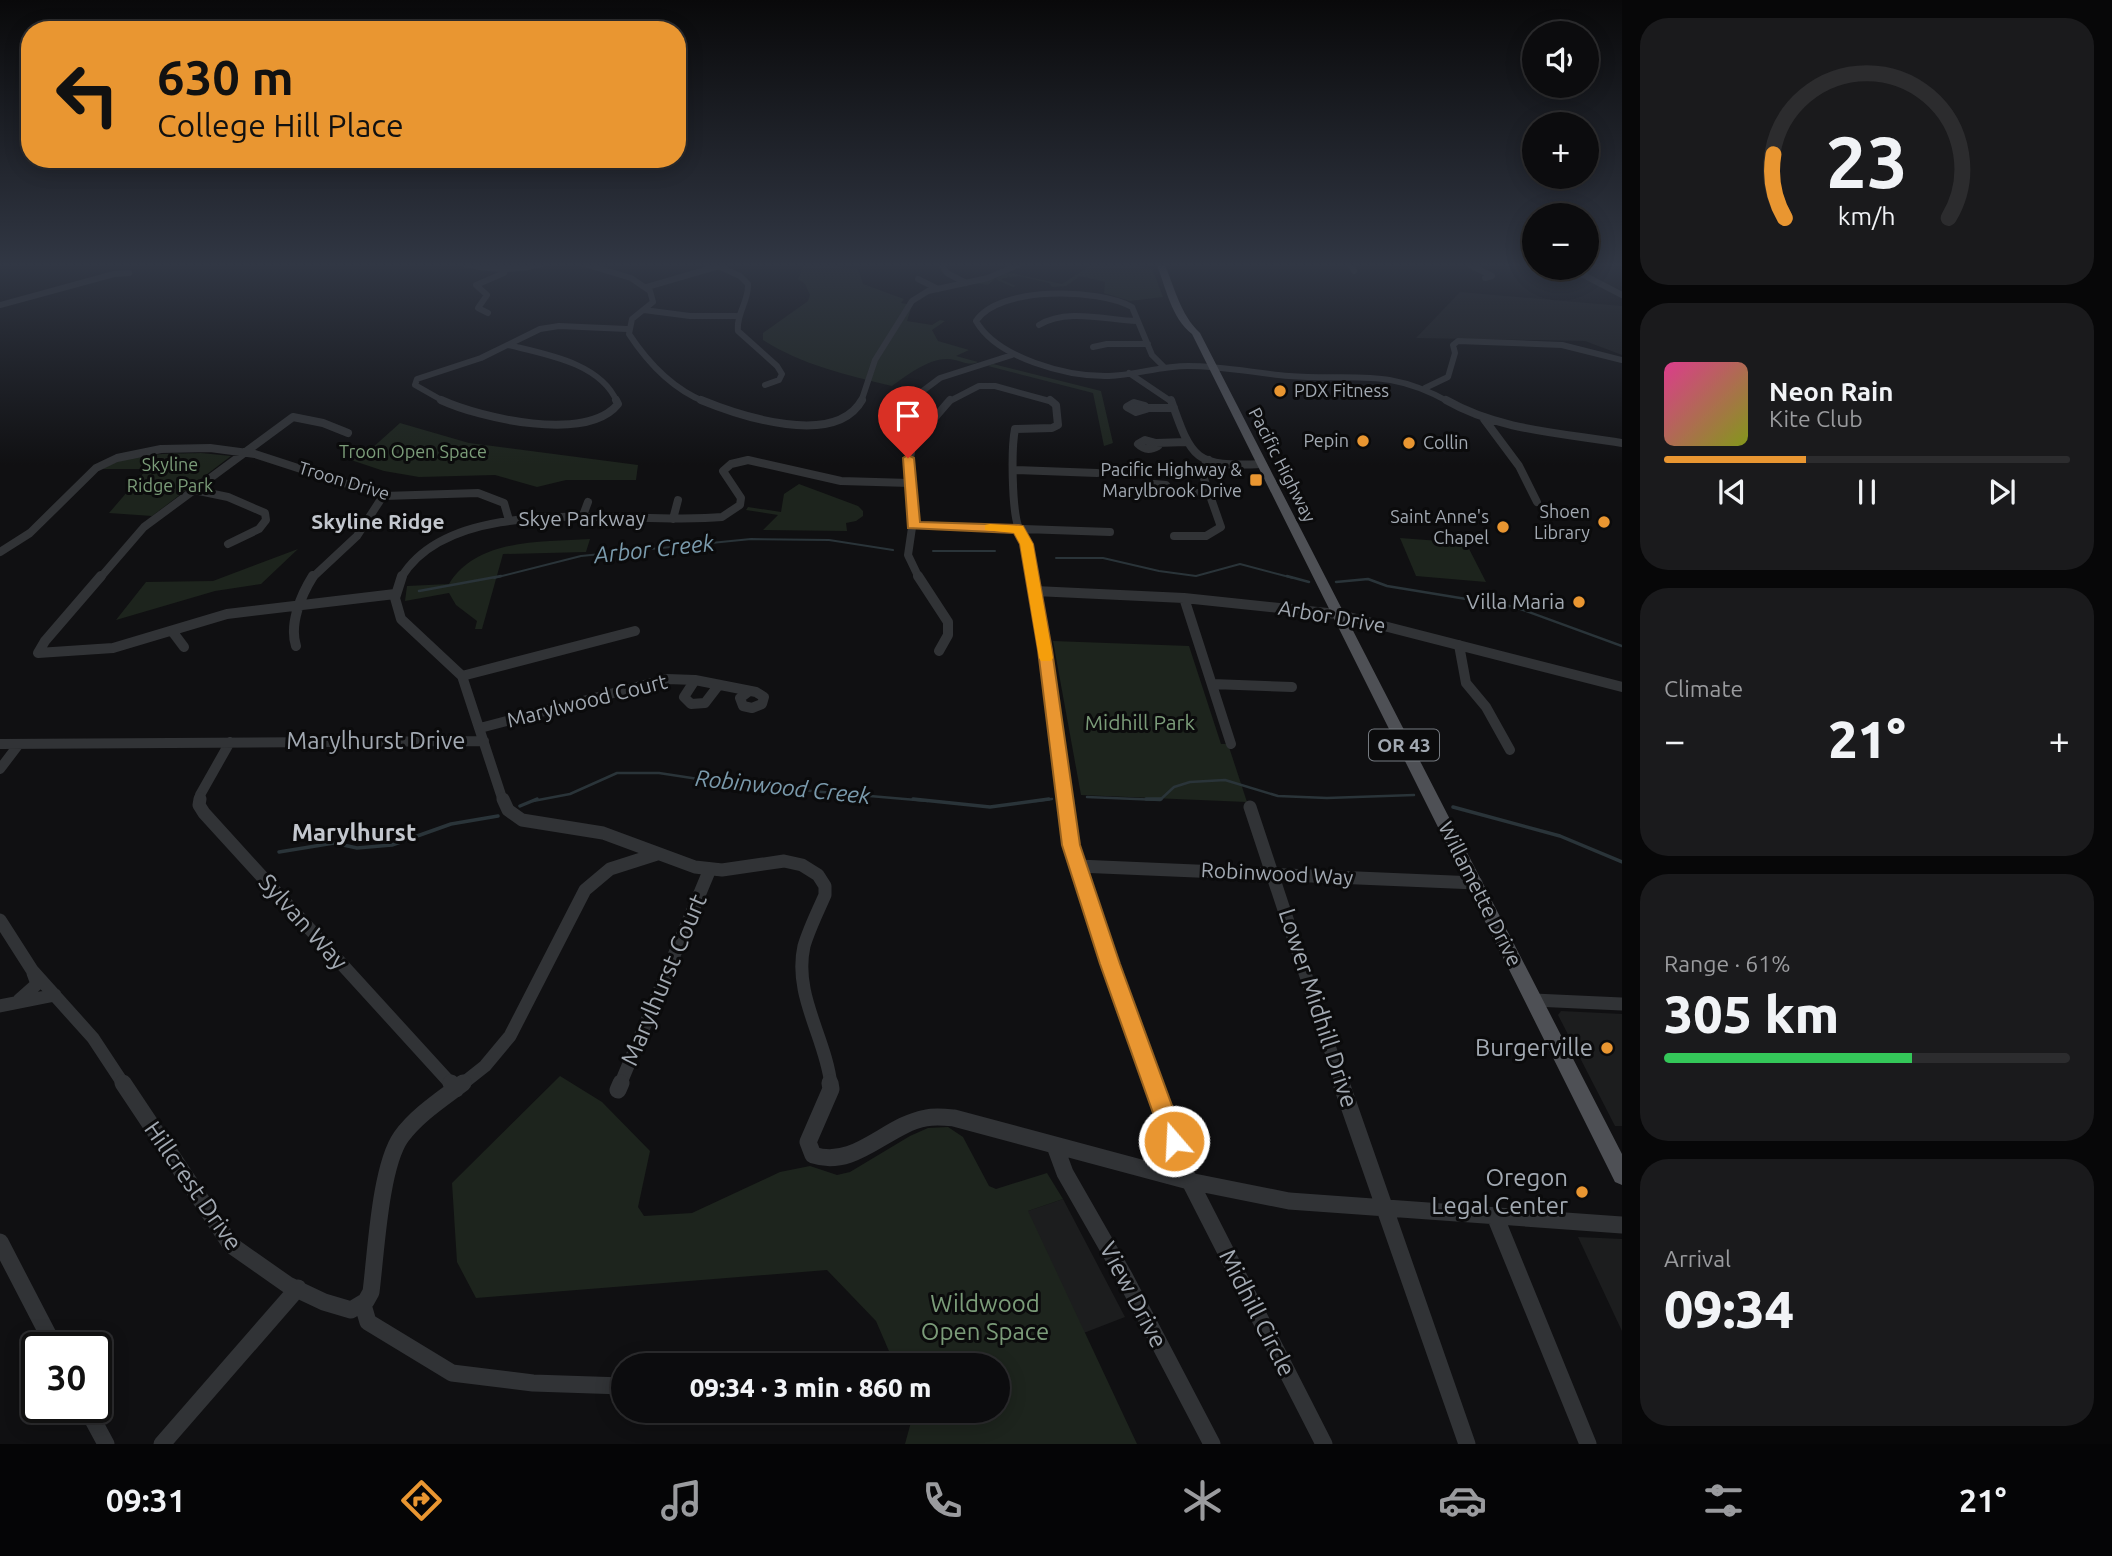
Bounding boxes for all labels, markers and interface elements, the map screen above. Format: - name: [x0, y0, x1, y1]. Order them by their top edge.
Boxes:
- map controls: [1522, 21, 1599, 280]
- button: sound: [1522, 21, 1599, 98]
- icon: left: [42, 49, 133, 140]
- text: 630 m: [157, 49, 294, 104]
- text: College Hill Place: [157, 107, 404, 143]
- button: +: [1522, 112, 1599, 189]
- text: 23: [1826, 120, 1908, 202]
- text: km/h: [1838, 201, 1896, 229]
- button: −: [1522, 203, 1599, 280]
- text: Neon Rain: [1769, 377, 1894, 406]
- place label: PDX Fitness: [1294, 380, 1389, 400]
- marker: PDX Fitness: [1272, 383, 1288, 399]
- pin: [878, 386, 938, 458]
- icon: arrive: [889, 397, 927, 435]
- street label: Pacific Highway: [1245, 404, 1320, 525]
- text: Kite Club: [1769, 406, 1863, 431]
- place label: Pepin: [1303, 430, 1349, 450]
- place label: Collin: [1423, 432, 1469, 452]
- marker: Pepin: [1355, 433, 1371, 449]
- marker: Collin: [1401, 435, 1417, 451]
- park label: Troon Open Space: [339, 441, 487, 461]
- park label: Skyline Ridge Park: [127, 454, 213, 495]
- street label: Troon Drive: [296, 457, 392, 503]
- place label: Pacific Highway & Marylbrook Drive: [1100, 459, 1242, 500]
- marker: Pacific Highway & Marylbrook Drive: [1248, 472, 1264, 488]
- icon: previous: [1713, 473, 1751, 511]
- icon: pause: [1848, 473, 1886, 511]
- icon: next: [1983, 473, 2021, 511]
- place label: Shoen Library: [1534, 501, 1590, 542]
- street label: Skye Parkway: [518, 506, 646, 530]
- place label: Saint Anne's Chapel: [1390, 506, 1489, 547]
- district label: Skyline Ridge: [311, 509, 445, 533]
- marker: Shoen Library: [1596, 514, 1612, 530]
- marker: Saint Anne's Chapel: [1495, 519, 1511, 535]
- water label: Arbor Creek: [592, 530, 716, 567]
- place label: Villa Maria: [1466, 589, 1565, 613]
- marker: Villa Maria: [1571, 594, 1587, 610]
- street label: Arbor Drive: [1277, 595, 1388, 637]
- street label: Marylwood Court: [504, 669, 669, 732]
- text: Climate: [1664, 676, 1743, 701]
- park label: Midhill Park: [1085, 710, 1196, 734]
- text: 21°: [1828, 710, 1906, 768]
- text: −: [1664, 719, 1685, 761]
- text: +: [2049, 719, 2070, 761]
- street label: Marylhurst Drive: [286, 727, 466, 754]
- road number: OR 43: [1369, 730, 1439, 760]
- water label: Robinwood Creek: [694, 765, 872, 808]
- street label: Willamette Drive: [1434, 817, 1528, 970]
- district label: Marylhurst: [292, 819, 416, 846]
- street label: Robinwood Way: [1200, 857, 1354, 889]
- street label: Sylvan Way: [254, 868, 353, 975]
- street label: Marylhurst Court: [615, 890, 712, 1070]
- street label: Lower Midhill Drive: [1274, 905, 1363, 1111]
- text: Range · 61%: [1664, 951, 1791, 976]
- text: 305 km: [1664, 985, 1839, 1043]
- place label: Burgerville: [1475, 1034, 1593, 1061]
- marker: Burgerville: [1599, 1040, 1615, 1056]
- position arrow: [1137, 1104, 1211, 1178]
- street label: Hillcrest Drive: [139, 1116, 248, 1255]
- place label: Oregon Legal Center: [1431, 1164, 1568, 1219]
- marker: Oregon Legal Center: [1574, 1184, 1590, 1200]
- street label: View Drive: [1094, 1237, 1173, 1352]
- street label: Midhill Circle: [1214, 1245, 1301, 1381]
- text: Arrival: [1664, 1246, 1731, 1271]
- text: 09:34: [1664, 1280, 1794, 1338]
- park label: Wildwood Open Space: [921, 1290, 1049, 1345]
- speed limit sign: 30: [21, 1332, 112, 1423]
- text: 09:34 · 3 min · 860 m: [690, 1373, 931, 1402]
- icon: directions: [397, 1476, 446, 1525]
- icon: music: [657, 1476, 706, 1525]
- icon: phone: [918, 1476, 967, 1525]
- icon: climate: [1178, 1476, 1227, 1525]
- icon: car: [1438, 1476, 1487, 1525]
- icon: filters: [1699, 1476, 1748, 1525]
- text: 09:31: [106, 1482, 186, 1518]
- text: 21°: [1959, 1482, 2006, 1518]

